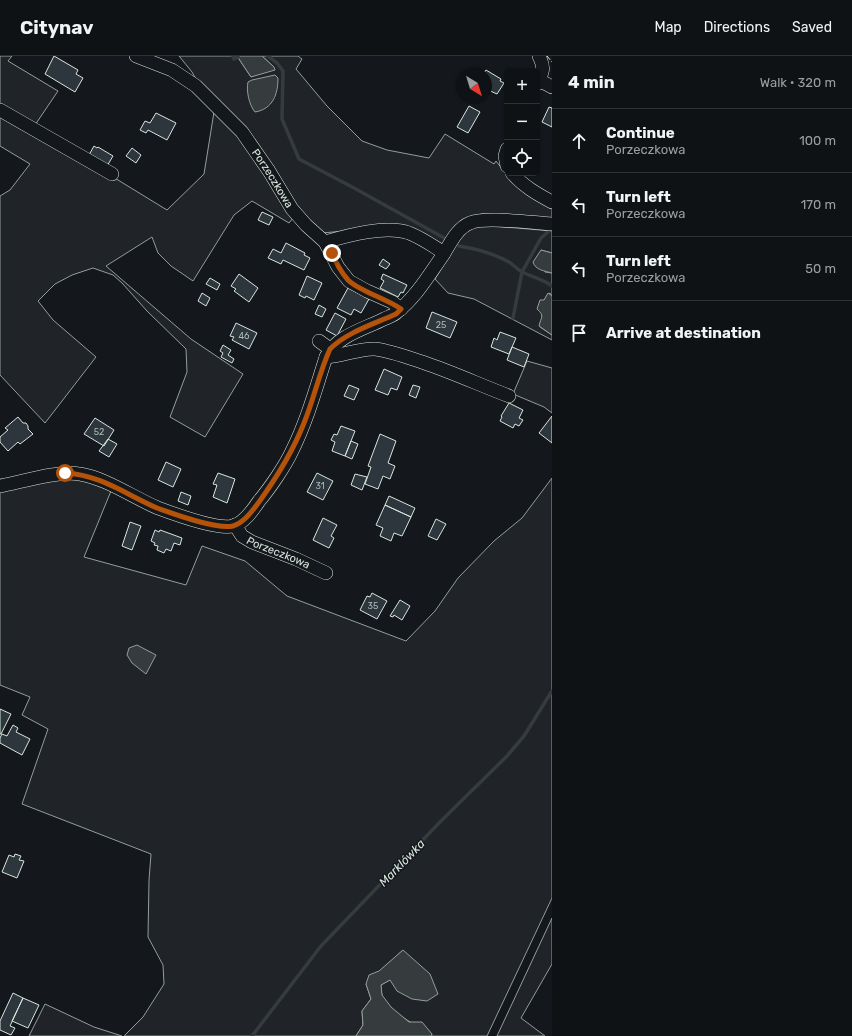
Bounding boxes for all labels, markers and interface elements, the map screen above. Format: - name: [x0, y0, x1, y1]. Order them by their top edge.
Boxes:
- text: Citynav: [20, 16, 93, 39]
- text: Map: [655, 19, 682, 36]
- text: Directions: [704, 19, 770, 36]
- text: Saved: [792, 19, 832, 36]
- north arrow: [456, 68, 492, 104]
- map controls: [504, 68, 540, 176]
- button: +: [504, 68, 540, 104]
- text: 4 min: [568, 72, 615, 92]
- text: Walk · 320 m: [760, 75, 836, 90]
- button: −: [504, 104, 540, 140]
- text: Continue: [606, 124, 675, 142]
- icon: ahead: [568, 130, 590, 152]
- text: 100 m: [799, 133, 836, 148]
- button: locate: [504, 140, 540, 176]
- text: Porzeczkowa: [606, 142, 685, 157]
- street label: Porzeczkowa: [249, 147, 296, 210]
- text: Turn left: [606, 188, 671, 206]
- icon: left: [568, 194, 590, 216]
- text: 170 m: [801, 197, 836, 212]
- text: Porzeczkowa: [606, 206, 685, 221]
- route end: [323, 244, 341, 262]
- text: Turn left: [606, 252, 671, 270]
- icon: left: [568, 258, 590, 280]
- text: 50 m: [805, 261, 836, 276]
- text: Porzeczkowa: [606, 270, 685, 285]
- house number: 25: [436, 320, 446, 330]
- icon: arrive: [568, 322, 590, 344]
- text: Arrive at destination: [606, 324, 761, 342]
- house number: 46: [238, 331, 250, 341]
- house number: 52: [94, 427, 104, 437]
- route start: [56, 464, 74, 482]
- house number: 31: [315, 481, 325, 491]
- street label: Porzeczkowa: [244, 534, 312, 572]
- house number: 35: [368, 601, 378, 611]
- water label: Marklówka: [376, 837, 428, 889]

